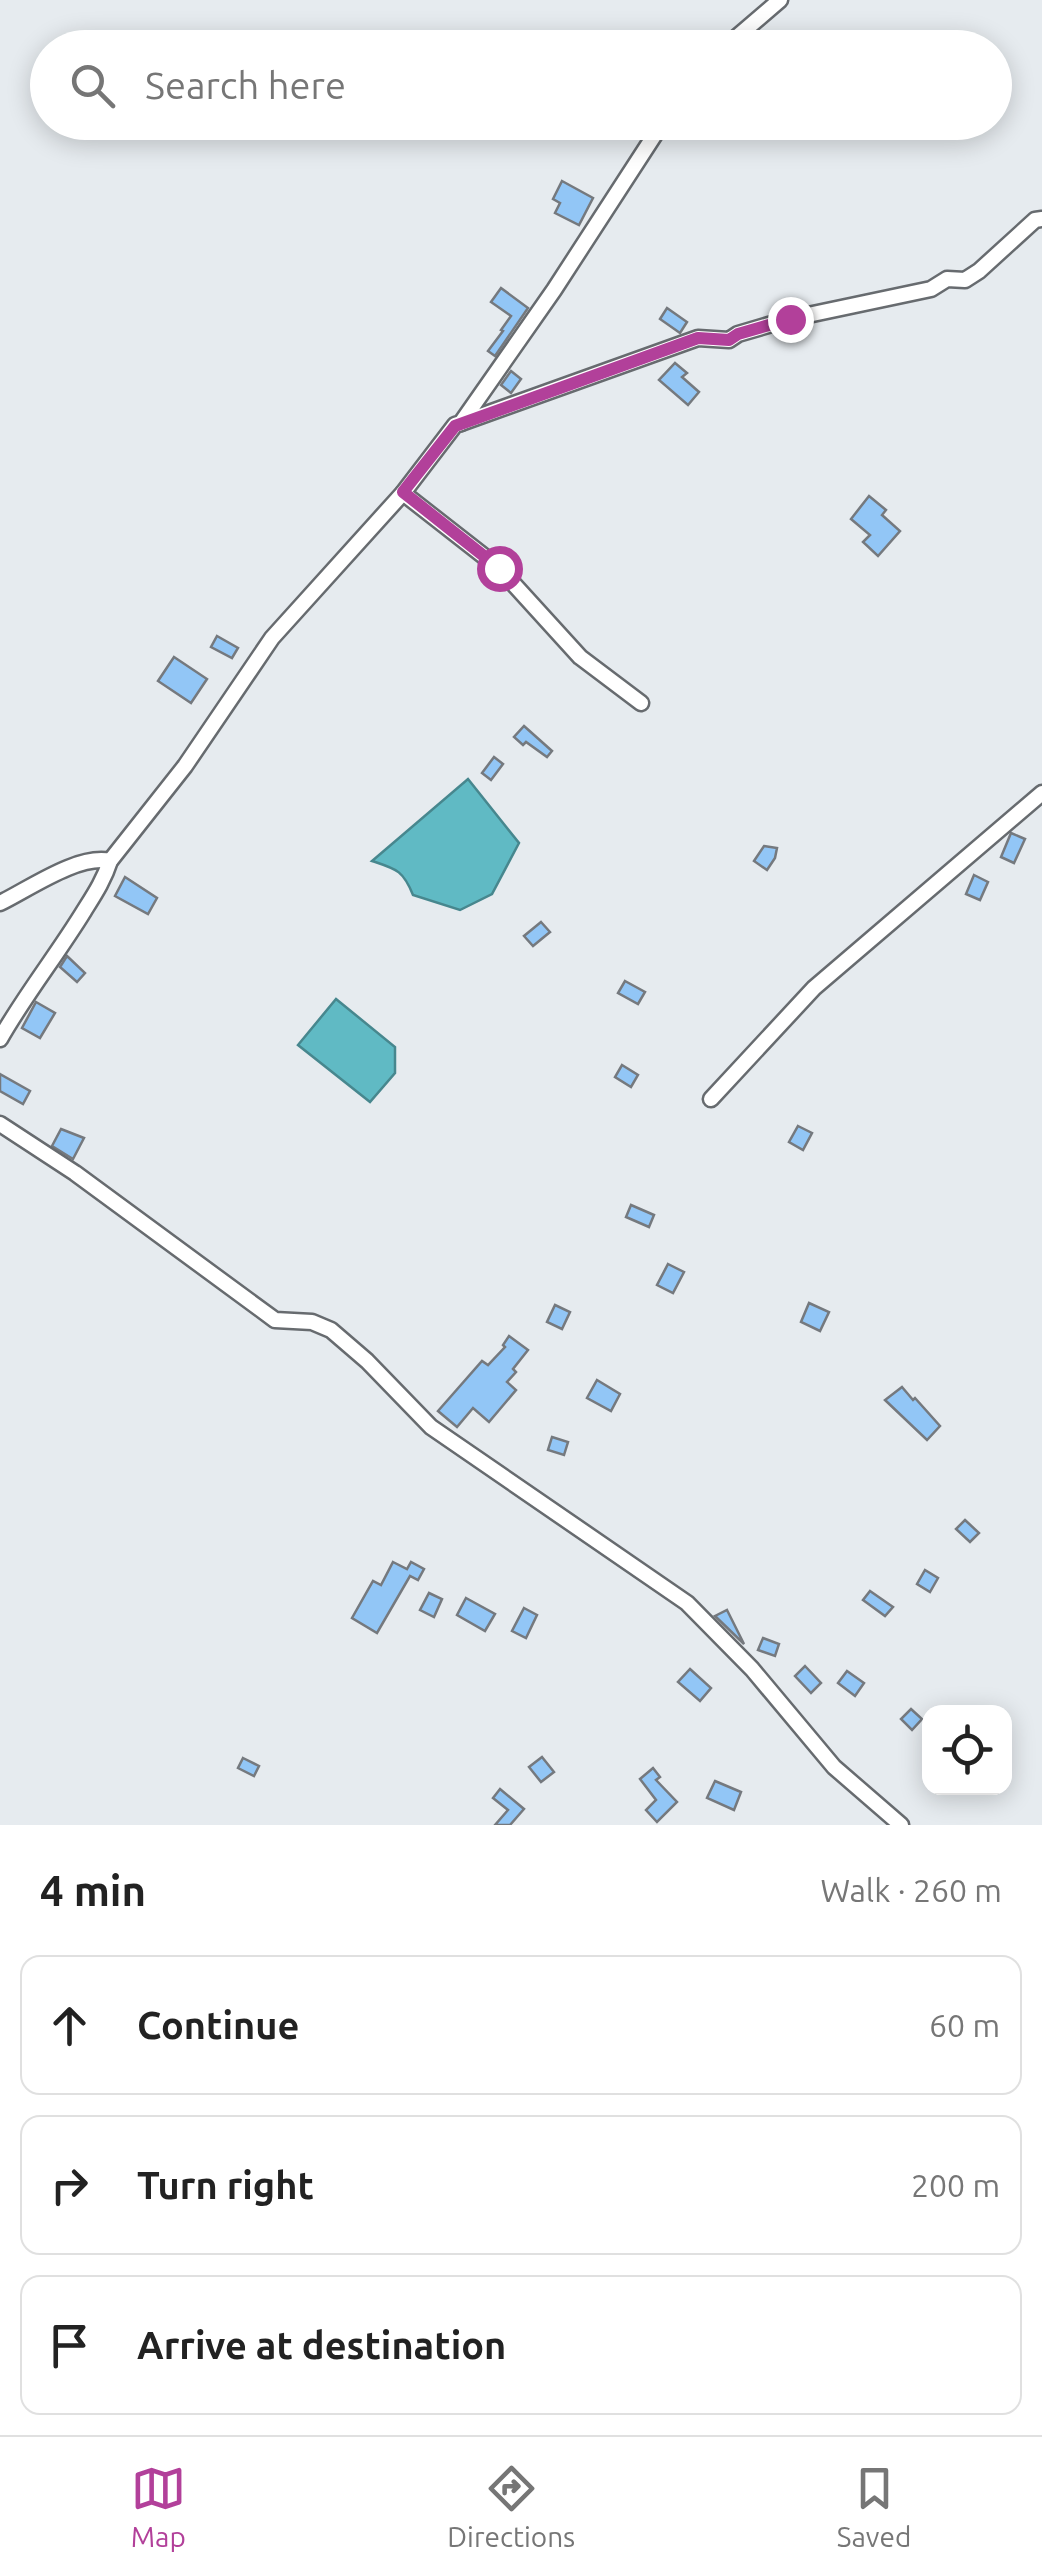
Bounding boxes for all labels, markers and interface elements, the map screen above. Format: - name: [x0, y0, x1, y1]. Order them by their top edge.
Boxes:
- search box: [30, 30, 1012, 140]
- icon: search: [65, 58, 120, 113]
- text: Search here: [145, 64, 346, 106]
- route end: [768, 297, 814, 343]
- route start: [477, 546, 523, 592]
- map controls: [922, 1705, 1012, 1795]
- button: locate: [922, 1705, 1012, 1795]
- text: 4 min: [40, 1867, 146, 1914]
- text: Walk · 260 m: [820, 1872, 1002, 1908]
- icon: ahead: [42, 1998, 97, 2053]
- text: Continue: [137, 2004, 299, 2046]
- text: 60 m: [929, 2007, 1000, 2043]
- icon: right: [42, 2158, 97, 2213]
- text: Turn right: [137, 2164, 314, 2206]
- text: 200 m: [911, 2167, 1000, 2203]
- icon: arrive: [42, 2318, 97, 2373]
- text: Arrive at destination: [137, 2324, 506, 2366]
- tab: Map: [131, 2461, 186, 2552]
- tab: Directions: [447, 2461, 575, 2552]
- tab: Saved: [837, 2461, 911, 2552]

